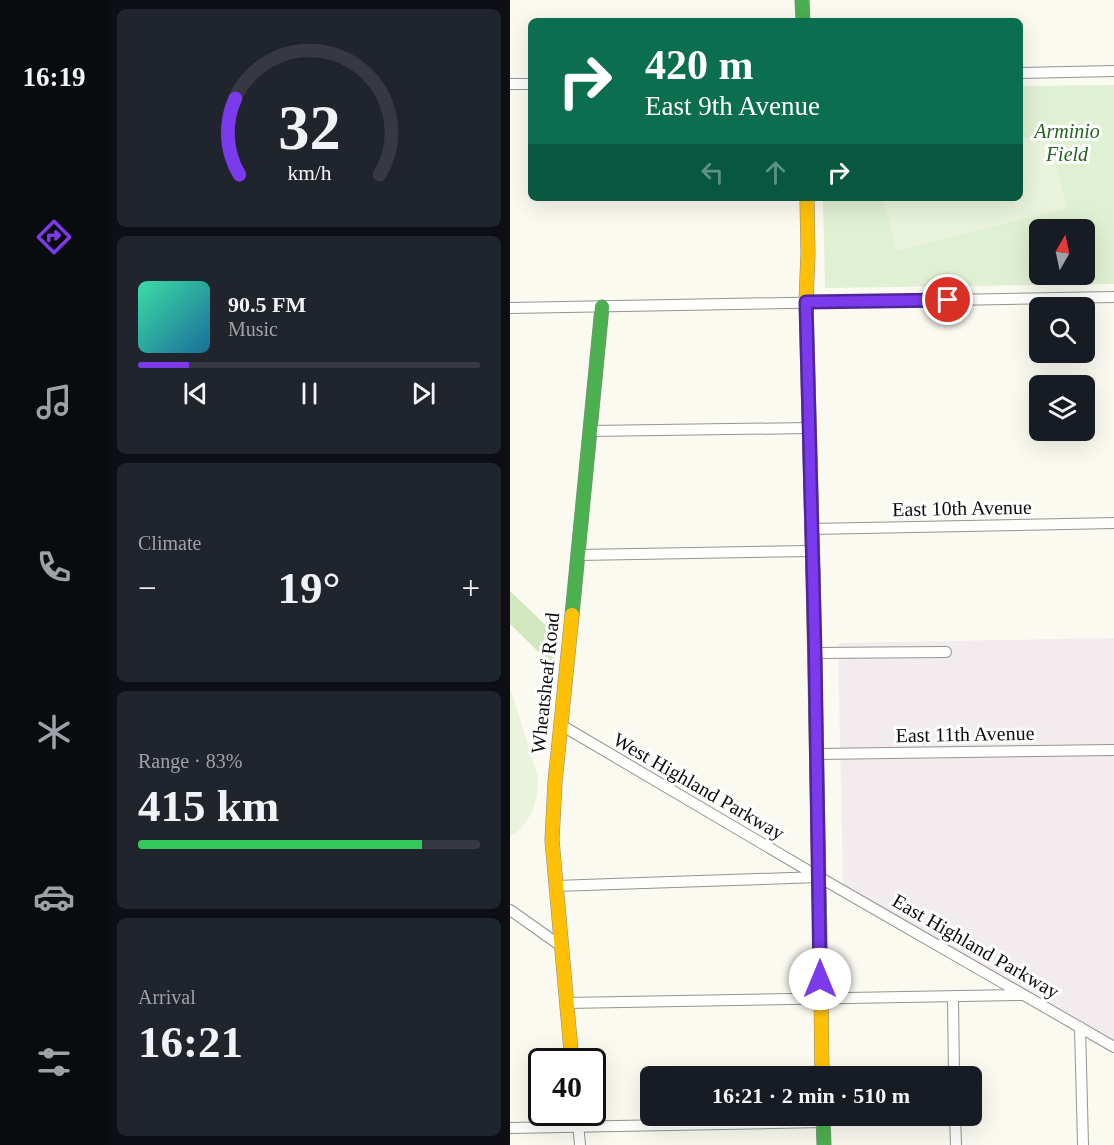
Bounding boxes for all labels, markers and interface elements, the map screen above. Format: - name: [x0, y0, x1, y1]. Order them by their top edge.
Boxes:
- icon: right: [546, 42, 624, 120]
- text: 420 m: [645, 42, 754, 88]
- text: 16:19: [23, 62, 86, 92]
- text: East 9th Avenue: [645, 91, 820, 121]
- text: 32: [278, 93, 340, 162]
- park label: Arminio Field: [1032, 120, 1100, 165]
- icon: left: [696, 156, 729, 189]
- icon: ahead: [759, 156, 792, 189]
- icon: right: [822, 156, 855, 189]
- text: km/h: [287, 161, 331, 185]
- icon: directions: [33, 216, 75, 258]
- north arrow: [1029, 219, 1095, 285]
- map controls: [1029, 219, 1095, 441]
- pin: [922, 274, 973, 325]
- icon: arrive: [931, 283, 964, 316]
- text: 90.5 FM: [228, 292, 306, 317]
- button: search: [1029, 297, 1095, 363]
- text: Music: [228, 318, 278, 340]
- button: layers: [1029, 375, 1095, 441]
- icon: previous: [179, 377, 212, 410]
- icon: pause: [293, 377, 326, 410]
- icon: next: [407, 377, 440, 410]
- icon: music: [33, 381, 75, 423]
- street label: East 10th Avenue: [892, 496, 1032, 520]
- text: Climate: [138, 532, 201, 554]
- icon: phone: [33, 546, 75, 588]
- text: 19°: [278, 563, 341, 613]
- text: −: [138, 570, 157, 606]
- text: +: [461, 570, 480, 606]
- street label: Wheatsheaf Road: [527, 611, 563, 755]
- icon: climate: [33, 711, 75, 753]
- street label: East 11th Avenue: [895, 722, 1035, 746]
- street label: West Highland Parkway: [609, 728, 788, 845]
- text: Range · 83%: [138, 750, 242, 772]
- text: 415 km: [138, 781, 279, 831]
- icon: car: [33, 876, 75, 918]
- street label: East Highland Parkway: [888, 889, 1063, 1004]
- position arrow: [788, 947, 852, 1011]
- text: Arrival: [138, 986, 196, 1008]
- text: 16:21: [138, 1017, 243, 1067]
- icon: filters: [33, 1041, 75, 1083]
- speed limit sign: 40: [528, 1048, 606, 1126]
- text: 16:21 · 2 min · 510 m: [712, 1083, 910, 1108]

